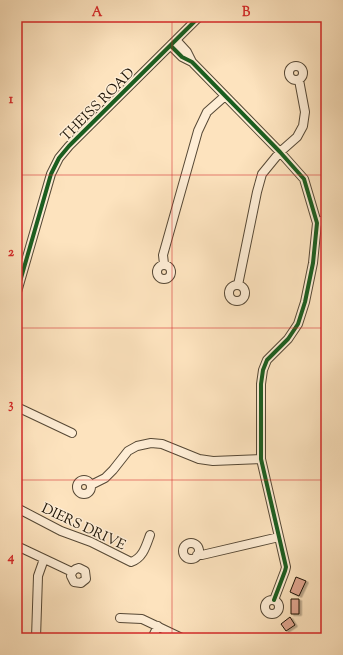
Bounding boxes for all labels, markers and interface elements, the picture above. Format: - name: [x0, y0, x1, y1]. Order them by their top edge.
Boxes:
- text: A: [92, 4, 103, 22]
- text: B: [242, 4, 251, 22]
- street label: THEISS ROAD: [57, 64, 140, 147]
- text: 1: [9, 91, 14, 109]
- text: 2: [8, 244, 15, 262]
- text: 3: [8, 396, 14, 414]
- street label: DIERS DRIVE: [38, 500, 129, 556]
- text: 4: [7, 549, 15, 567]

